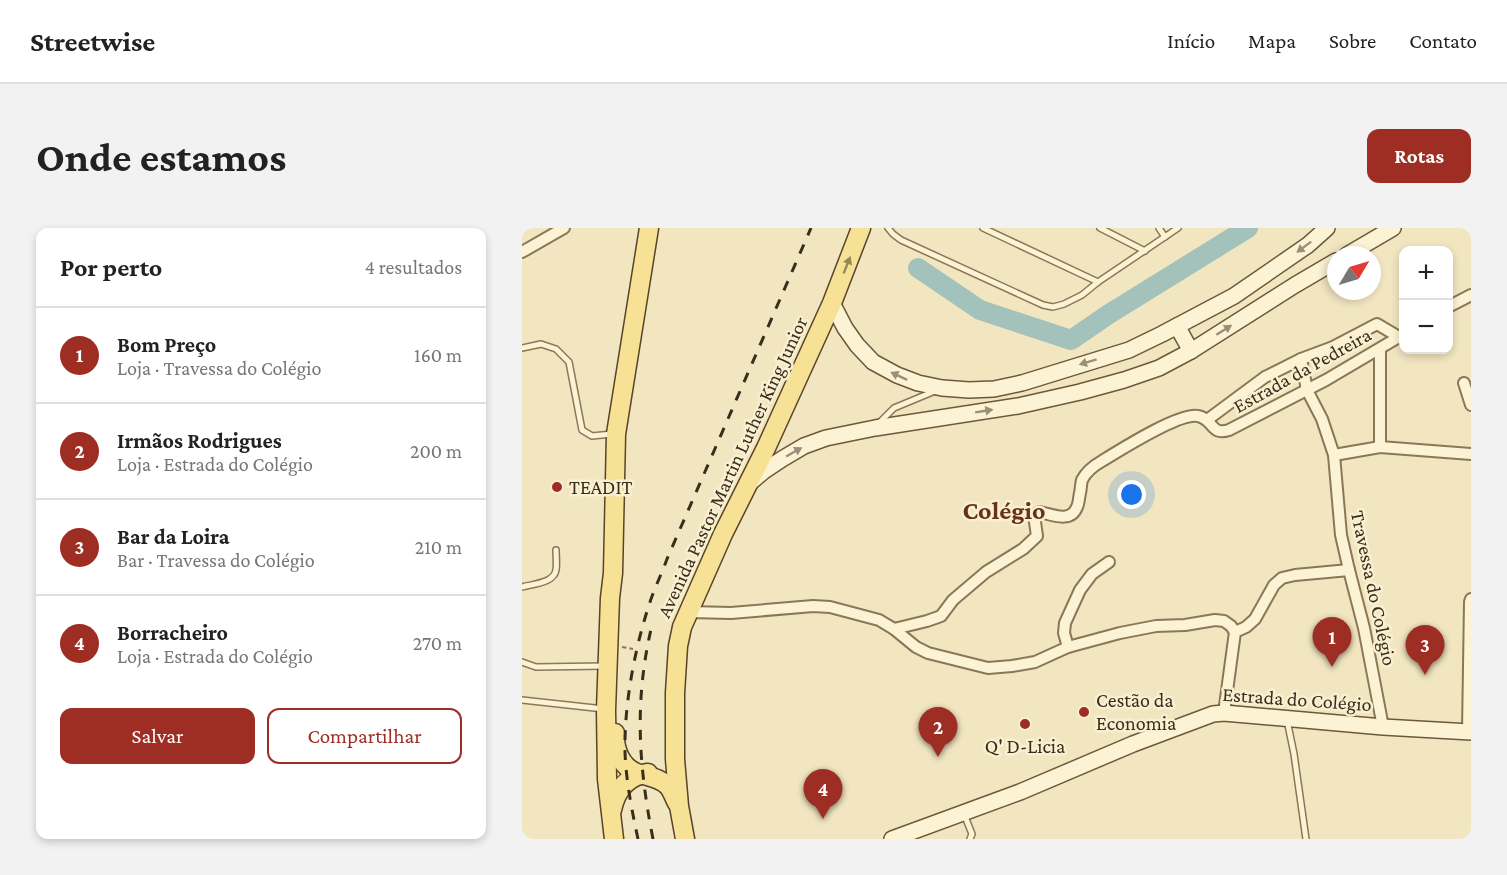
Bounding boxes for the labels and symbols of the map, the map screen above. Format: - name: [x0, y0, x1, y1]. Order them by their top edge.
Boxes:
- one-way arrow: [1296, 241, 1312, 253]
- north arrow: [1327, 246, 1381, 300]
- one-way arrow: [842, 256, 852, 274]
- street label: Avenida Pastor Martin Luther King Junior: [652, 313, 813, 621]
- street label: Estrada da Pedreira: [1229, 323, 1375, 417]
- one-way arrow: [1216, 325, 1232, 336]
- one-way arrow: [1079, 358, 1097, 367]
- one-way arrow: [891, 371, 908, 380]
- one-way arrow: [974, 407, 993, 416]
- one-way arrow: [786, 447, 803, 457]
- place label: TEADIT: [569, 476, 632, 498]
- marker: TEADIT: [550, 480, 564, 494]
- your location: [1117, 480, 1146, 509]
- district label: Colégio: [962, 496, 1046, 525]
- street label: Travessa do Colégio: [1346, 508, 1401, 668]
- pin: 1: [1312, 618, 1352, 667]
- pin: 3: [1406, 626, 1444, 675]
- street label: Estrada do Colégio: [1222, 683, 1372, 716]
- place label: Cestão da Economia: [1096, 689, 1176, 734]
- marker: Cestão da Economia: [1077, 705, 1091, 719]
- pin: 2: [918, 708, 958, 757]
- marker: Q' D-Licia: [1018, 717, 1032, 731]
- place label: Q' D-Licia: [985, 735, 1065, 757]
- pin: 4: [804, 770, 842, 819]

